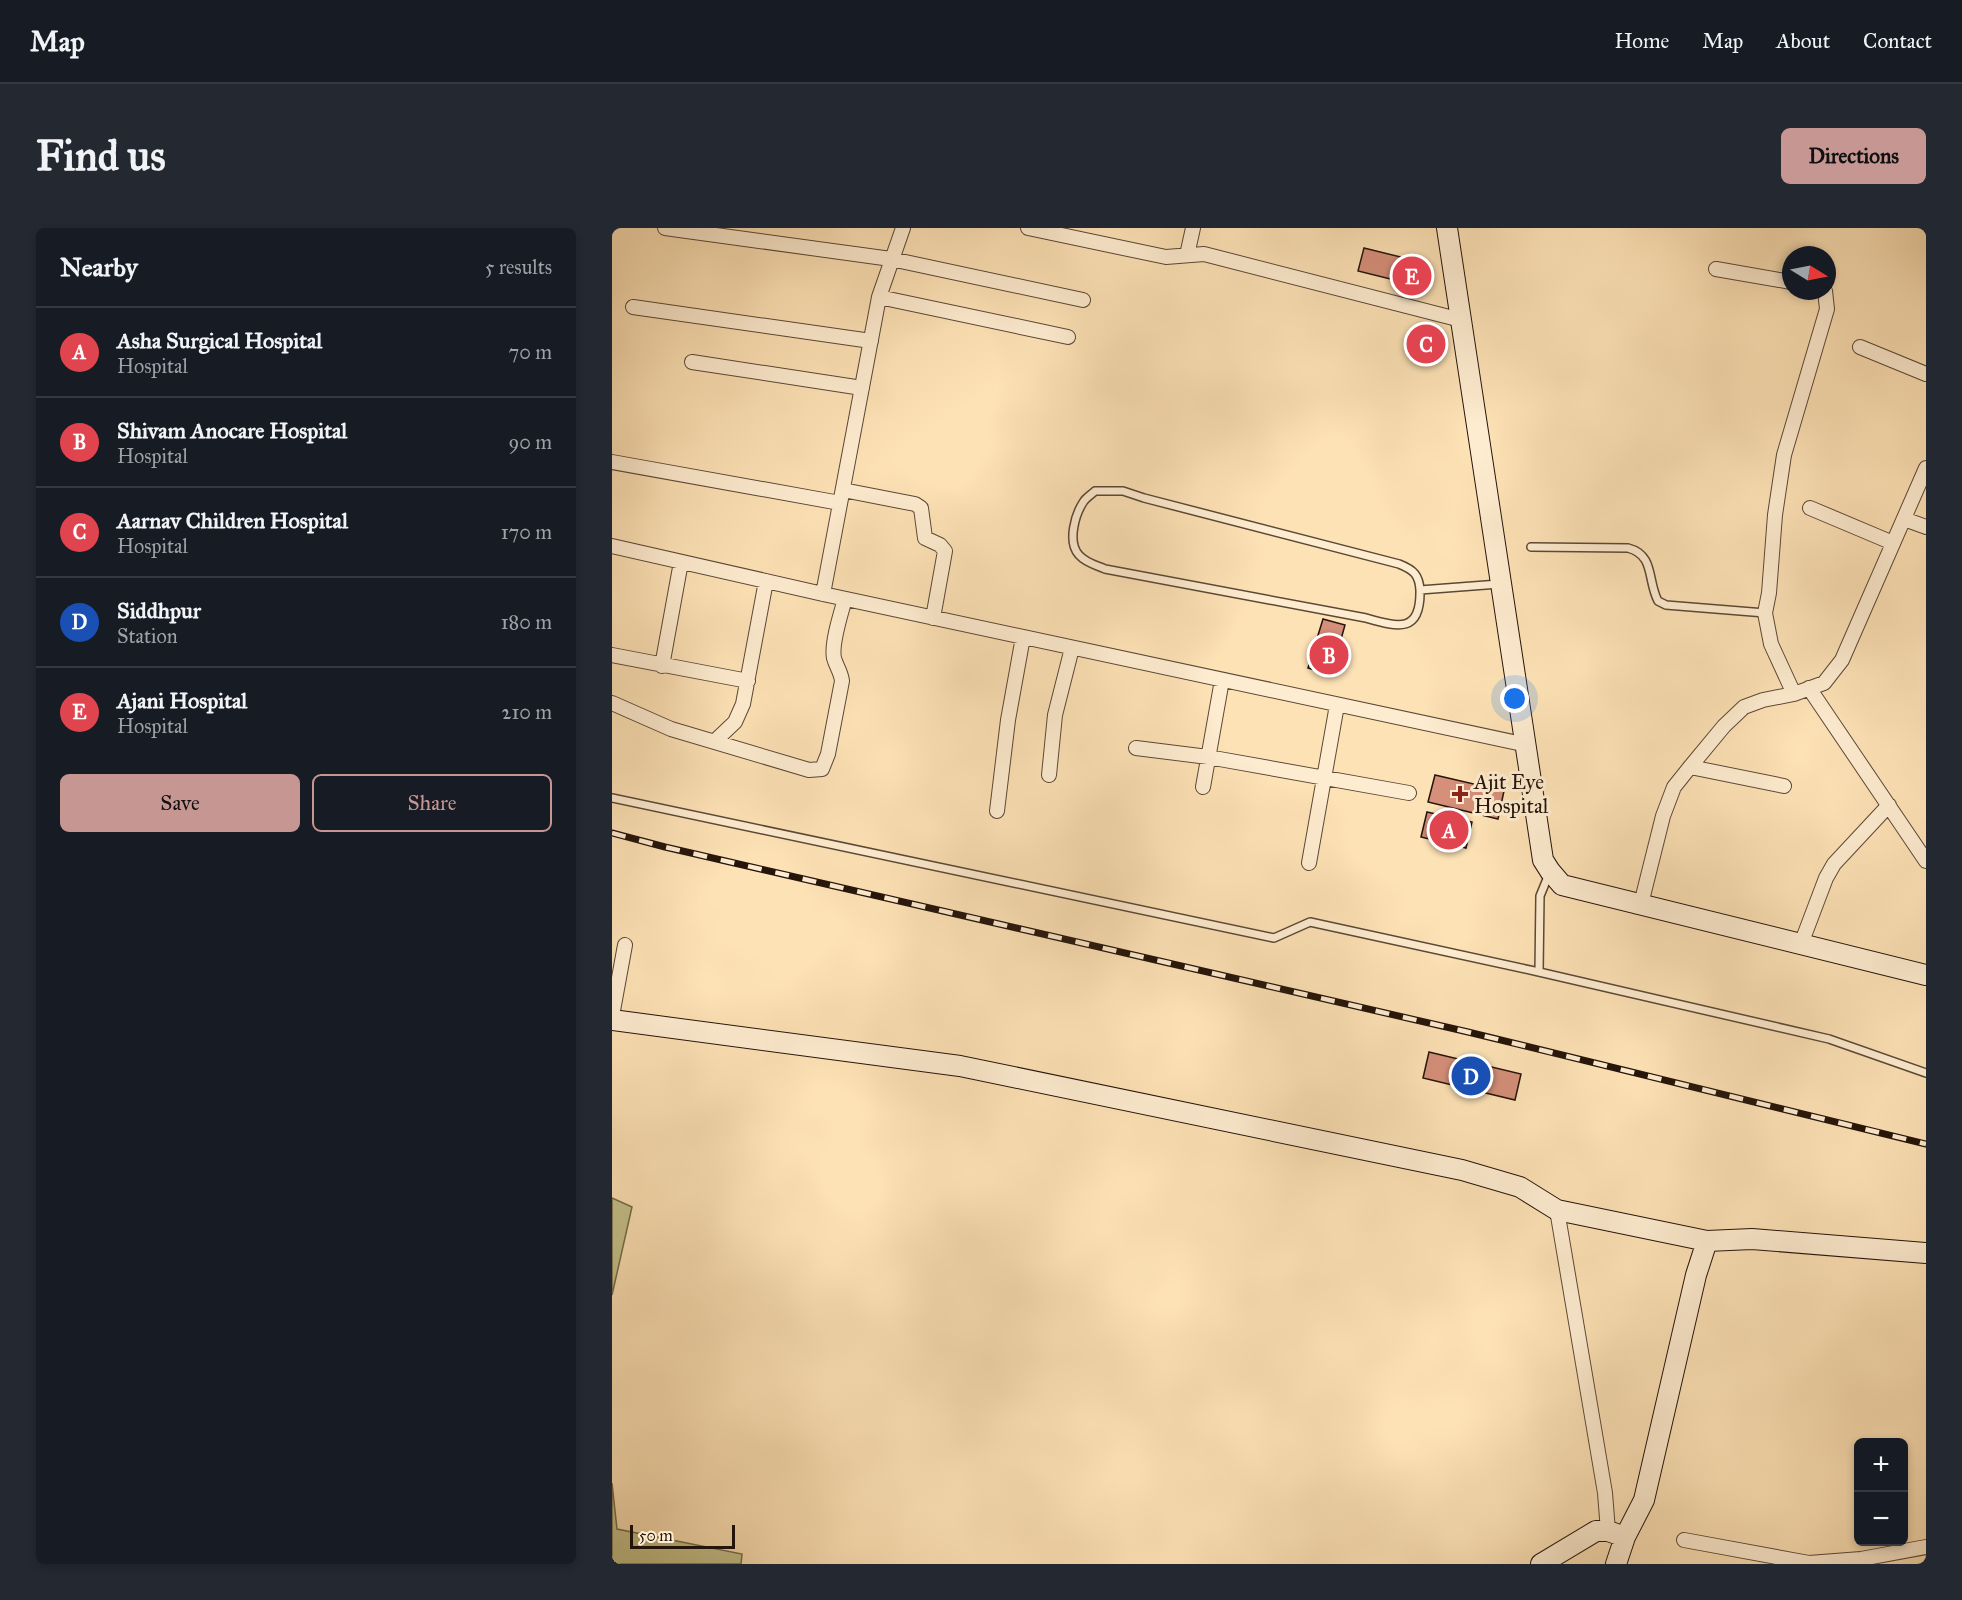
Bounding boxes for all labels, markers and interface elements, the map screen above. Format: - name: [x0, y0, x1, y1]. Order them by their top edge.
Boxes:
- text: Map: [30, 24, 85, 59]
- text: Home: [1614, 28, 1669, 54]
- text: Map: [1702, 28, 1743, 54]
- text: About: [1776, 28, 1830, 54]
- text: Contact: [1863, 28, 1932, 54]
- button: Directions: [1781, 128, 1926, 184]
- text: Find us: [36, 130, 166, 182]
- north arrow: [1782, 246, 1836, 300]
- text: Nearby: [60, 251, 138, 283]
- pin: E: [1392, 254, 1432, 298]
- text: 5 results: [485, 255, 552, 279]
- pin: C: [1406, 322, 1446, 366]
- text: Asha Surgical Hospital: [117, 327, 322, 354]
- text: A: [73, 340, 86, 364]
- text: 70 m: [509, 340, 552, 364]
- text: Hospital: [117, 354, 188, 378]
- text: Shivam Anocare Hospital: [117, 417, 347, 444]
- text: B: [73, 430, 86, 454]
- text: 90 m: [509, 430, 552, 454]
- text: Hospital: [117, 444, 188, 468]
- text: Aarnav Children Hospital: [117, 507, 348, 534]
- text: C: [73, 520, 86, 544]
- text: 170 m: [501, 520, 552, 544]
- text: Hospital: [117, 534, 188, 558]
- text: Siddhpur: [117, 597, 201, 624]
- text: D: [72, 610, 87, 634]
- text: 180 m: [501, 610, 552, 634]
- text: Station: [117, 624, 178, 648]
- pin: B: [1310, 632, 1348, 678]
- your location: [1500, 684, 1529, 713]
- text: Ajani Hospital: [117, 687, 247, 714]
- text: E: [72, 700, 87, 724]
- text: 210 m: [502, 700, 552, 724]
- text: Hospital: [117, 714, 188, 738]
- place label: Ajit Eye Hospital: [1473, 769, 1549, 819]
- button: Save: [60, 774, 300, 832]
- button: Share: [312, 774, 552, 832]
- marker: Ajit Eye Hospital: [1451, 785, 1469, 803]
- pin: A: [1430, 808, 1468, 852]
- pin: D: [1452, 1054, 1490, 1098]
- map controls: [1854, 1438, 1908, 1546]
- button: +: [1854, 1438, 1908, 1492]
- button: −: [1854, 1492, 1908, 1546]
- scale bar: [630, 1522, 735, 1550]
- text: 50 m: [639, 1526, 673, 1545]

